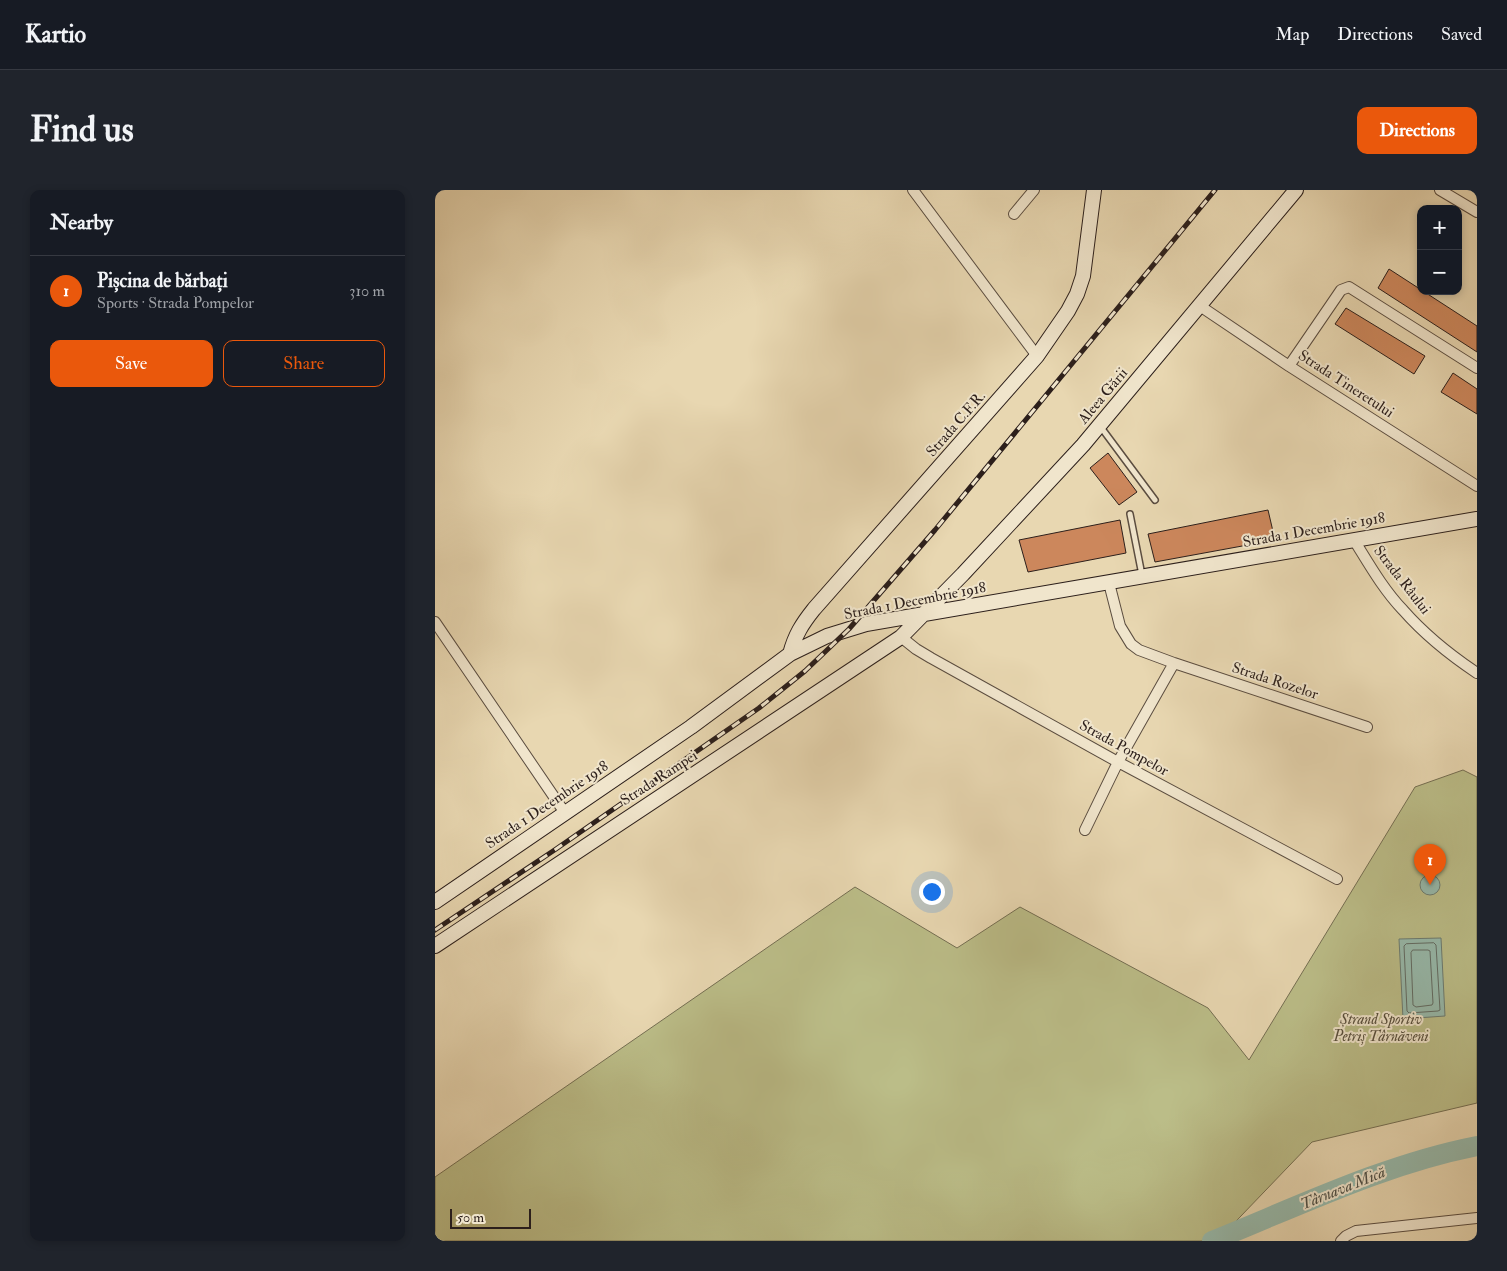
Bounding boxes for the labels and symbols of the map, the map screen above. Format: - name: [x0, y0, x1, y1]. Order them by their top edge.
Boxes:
- street label: Strada Tineretului: [1294, 346, 1398, 422]
- street label: Aleea Gării: [1073, 364, 1132, 429]
- street label: Strada C.F.R.: [922, 387, 990, 461]
- street label: Strada 1 Decembrie 1918: [1241, 508, 1387, 552]
- street label: Strada Râului: [1369, 542, 1435, 618]
- street label: Strada 1 Decembrie 1918: [842, 578, 988, 624]
- street label: Strada Rozelor: [1229, 658, 1321, 704]
- street label: Strada Pompelor: [1075, 716, 1172, 781]
- street label: Strada Rampei: [617, 746, 702, 811]
- street label: Strada 1 Decembrie 1918: [482, 757, 612, 853]
- pin: 1: [1414, 844, 1446, 885]
- your location: [919, 879, 945, 905]
- park label: Ștrand Sportiv Petriș Târnăveni: [1332, 1010, 1429, 1046]
- water label: Târnava Mică: [1298, 1162, 1389, 1214]
- scale bar: [450, 1206, 531, 1229]

